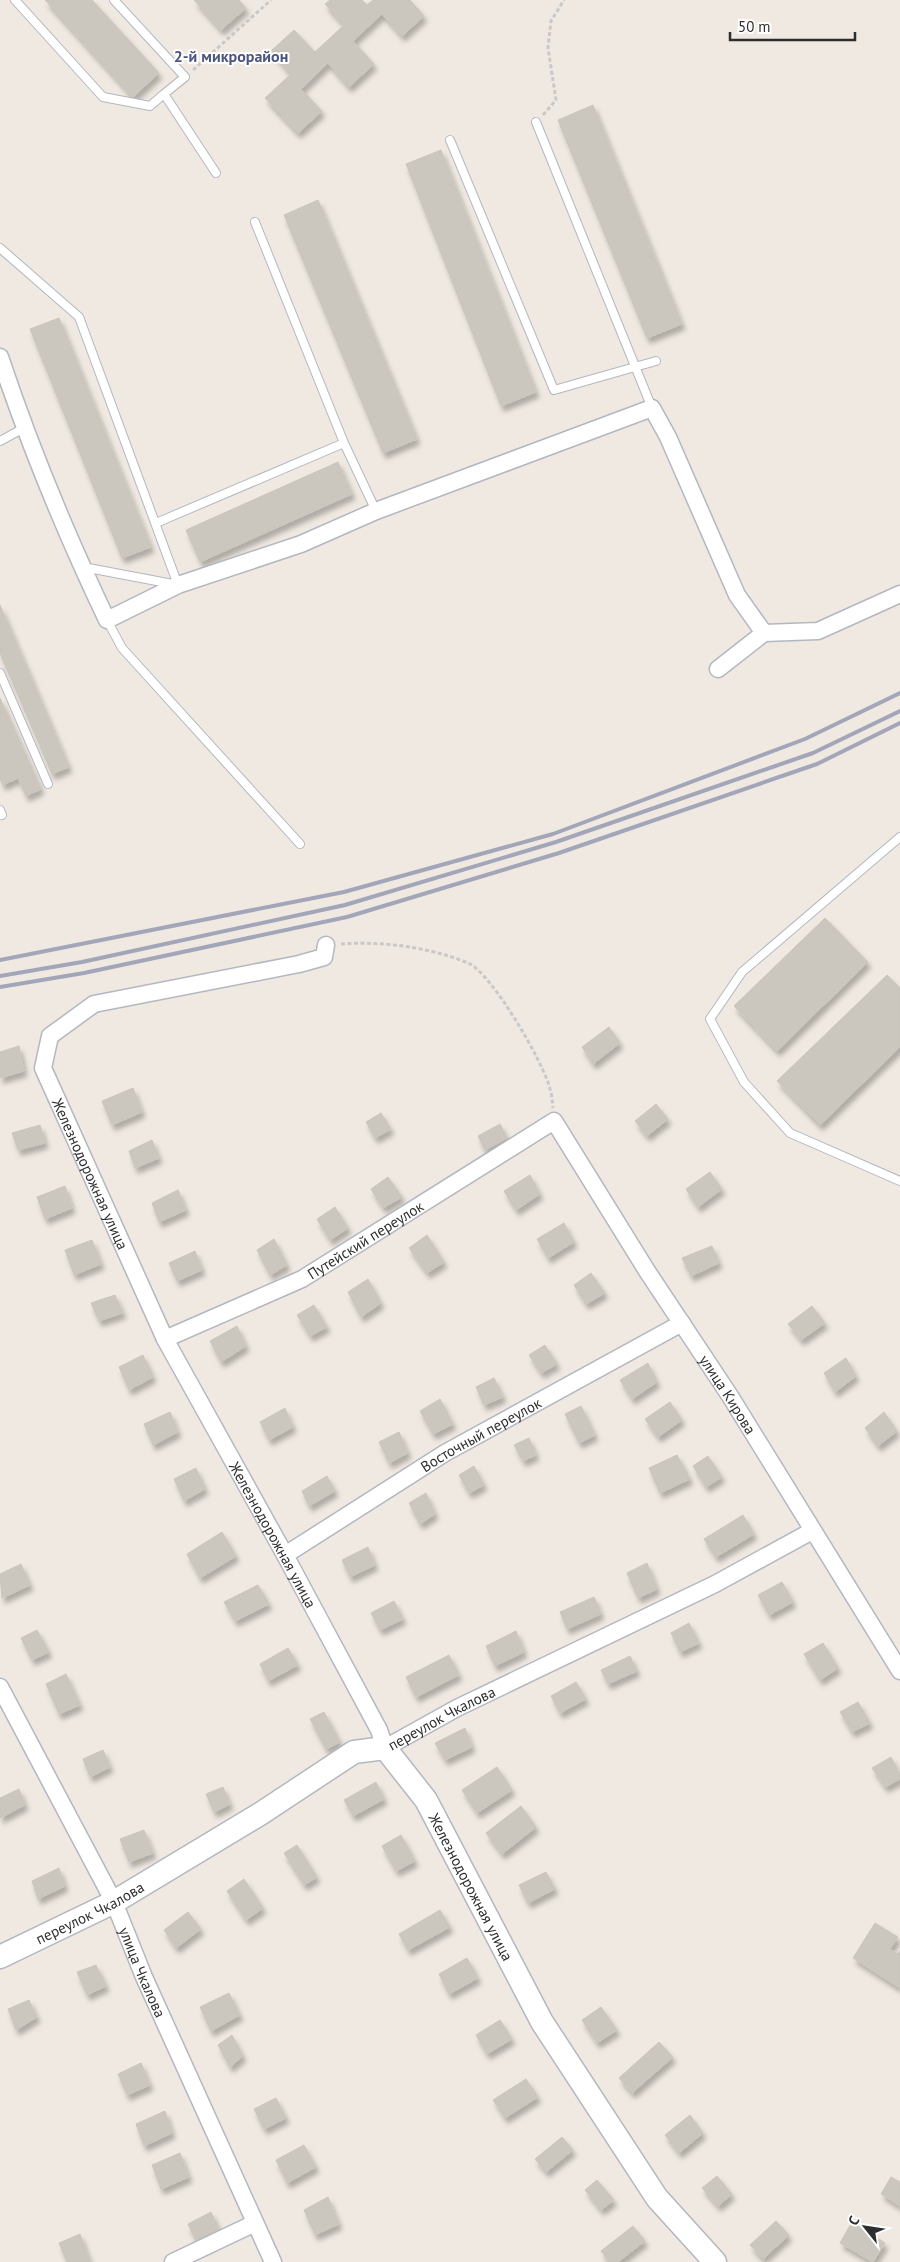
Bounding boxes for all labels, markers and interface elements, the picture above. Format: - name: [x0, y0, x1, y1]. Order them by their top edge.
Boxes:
- scale bar: [730, 10, 855, 42]
- text: 50 m: [738, 17, 771, 36]
- district label: 2-й микрорайон: [174, 46, 288, 66]
- street label: Железнодорожная улица: [48, 1094, 133, 1252]
- street label: Путейский переулок: [303, 1196, 427, 1283]
- street label: улица Кирова: [696, 1351, 761, 1437]
- street label: Восточный переулок: [417, 1392, 545, 1476]
- street label: Железнодорожная улица: [225, 1457, 321, 1611]
- street label: переулок Чкалова: [384, 1682, 498, 1754]
- street label: Железнодорожная улица: [425, 1809, 518, 1964]
- street label: переулок Чкалова: [32, 1877, 147, 1948]
- street label: улица Чкалова: [115, 1924, 170, 2020]
- north arrow: [840, 2202, 890, 2252]
- text: С: [844, 2212, 864, 2228]

